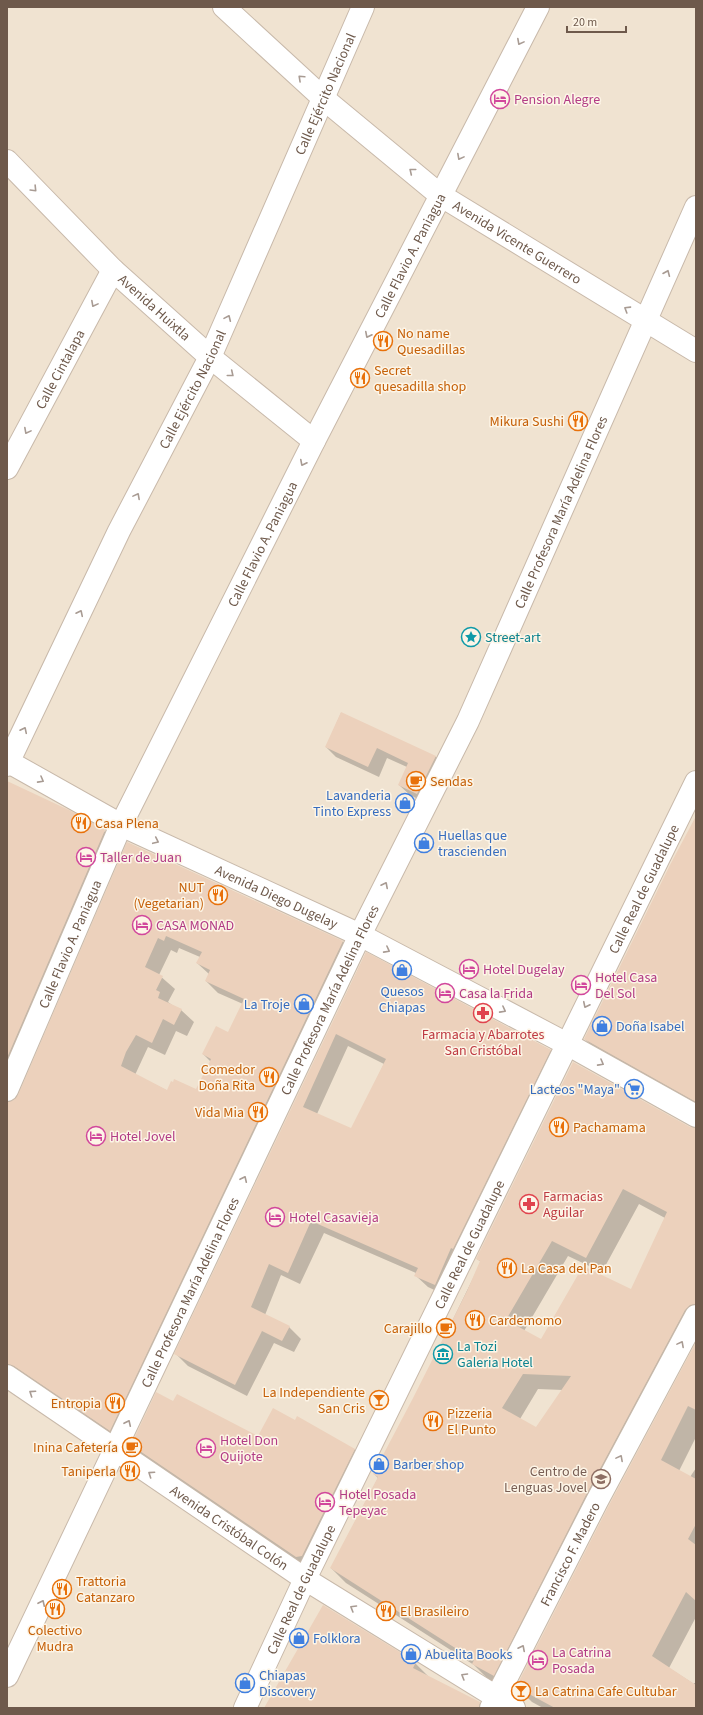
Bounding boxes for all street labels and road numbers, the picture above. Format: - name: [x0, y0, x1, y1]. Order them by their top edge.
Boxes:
- street label: Calle Ejército Nacional: [291, 30, 362, 158]
- street label: Calle Flavio A. Paniagua: [370, 190, 451, 322]
- street label: Avenida Vicente Guerrero: [449, 196, 585, 290]
- street label: Avenida Huixtla: [113, 270, 195, 346]
- street label: Calle Cintalapa: [31, 326, 90, 413]
- street label: Calle Ejército Nacional: [155, 327, 232, 453]
- street label: Calle Profesora María Adelina Flores: [510, 413, 613, 612]
- street label: Calle Flavio A. Paniagua: [223, 478, 303, 611]
- street label: Calle Real de Guadalupe: [604, 821, 685, 957]
- street label: Avenida Diego Dugelay: [211, 861, 341, 935]
- street label: Calle Flavio A. Paniagua: [34, 877, 107, 1012]
- street label: Calle Profesora María Adelina Flores: [276, 902, 385, 1099]
- street label: Calle Real de Guadalupe: [430, 1177, 510, 1313]
- street label: Calle Profesora María Adelina Flores: [137, 1194, 245, 1391]
- street label: Avenida Cristóbal Colón: [166, 1481, 292, 1576]
- street label: Francisco F. Madero: [536, 1499, 606, 1610]
- street label: Calle Real de Guadalupe: [262, 1522, 341, 1658]

